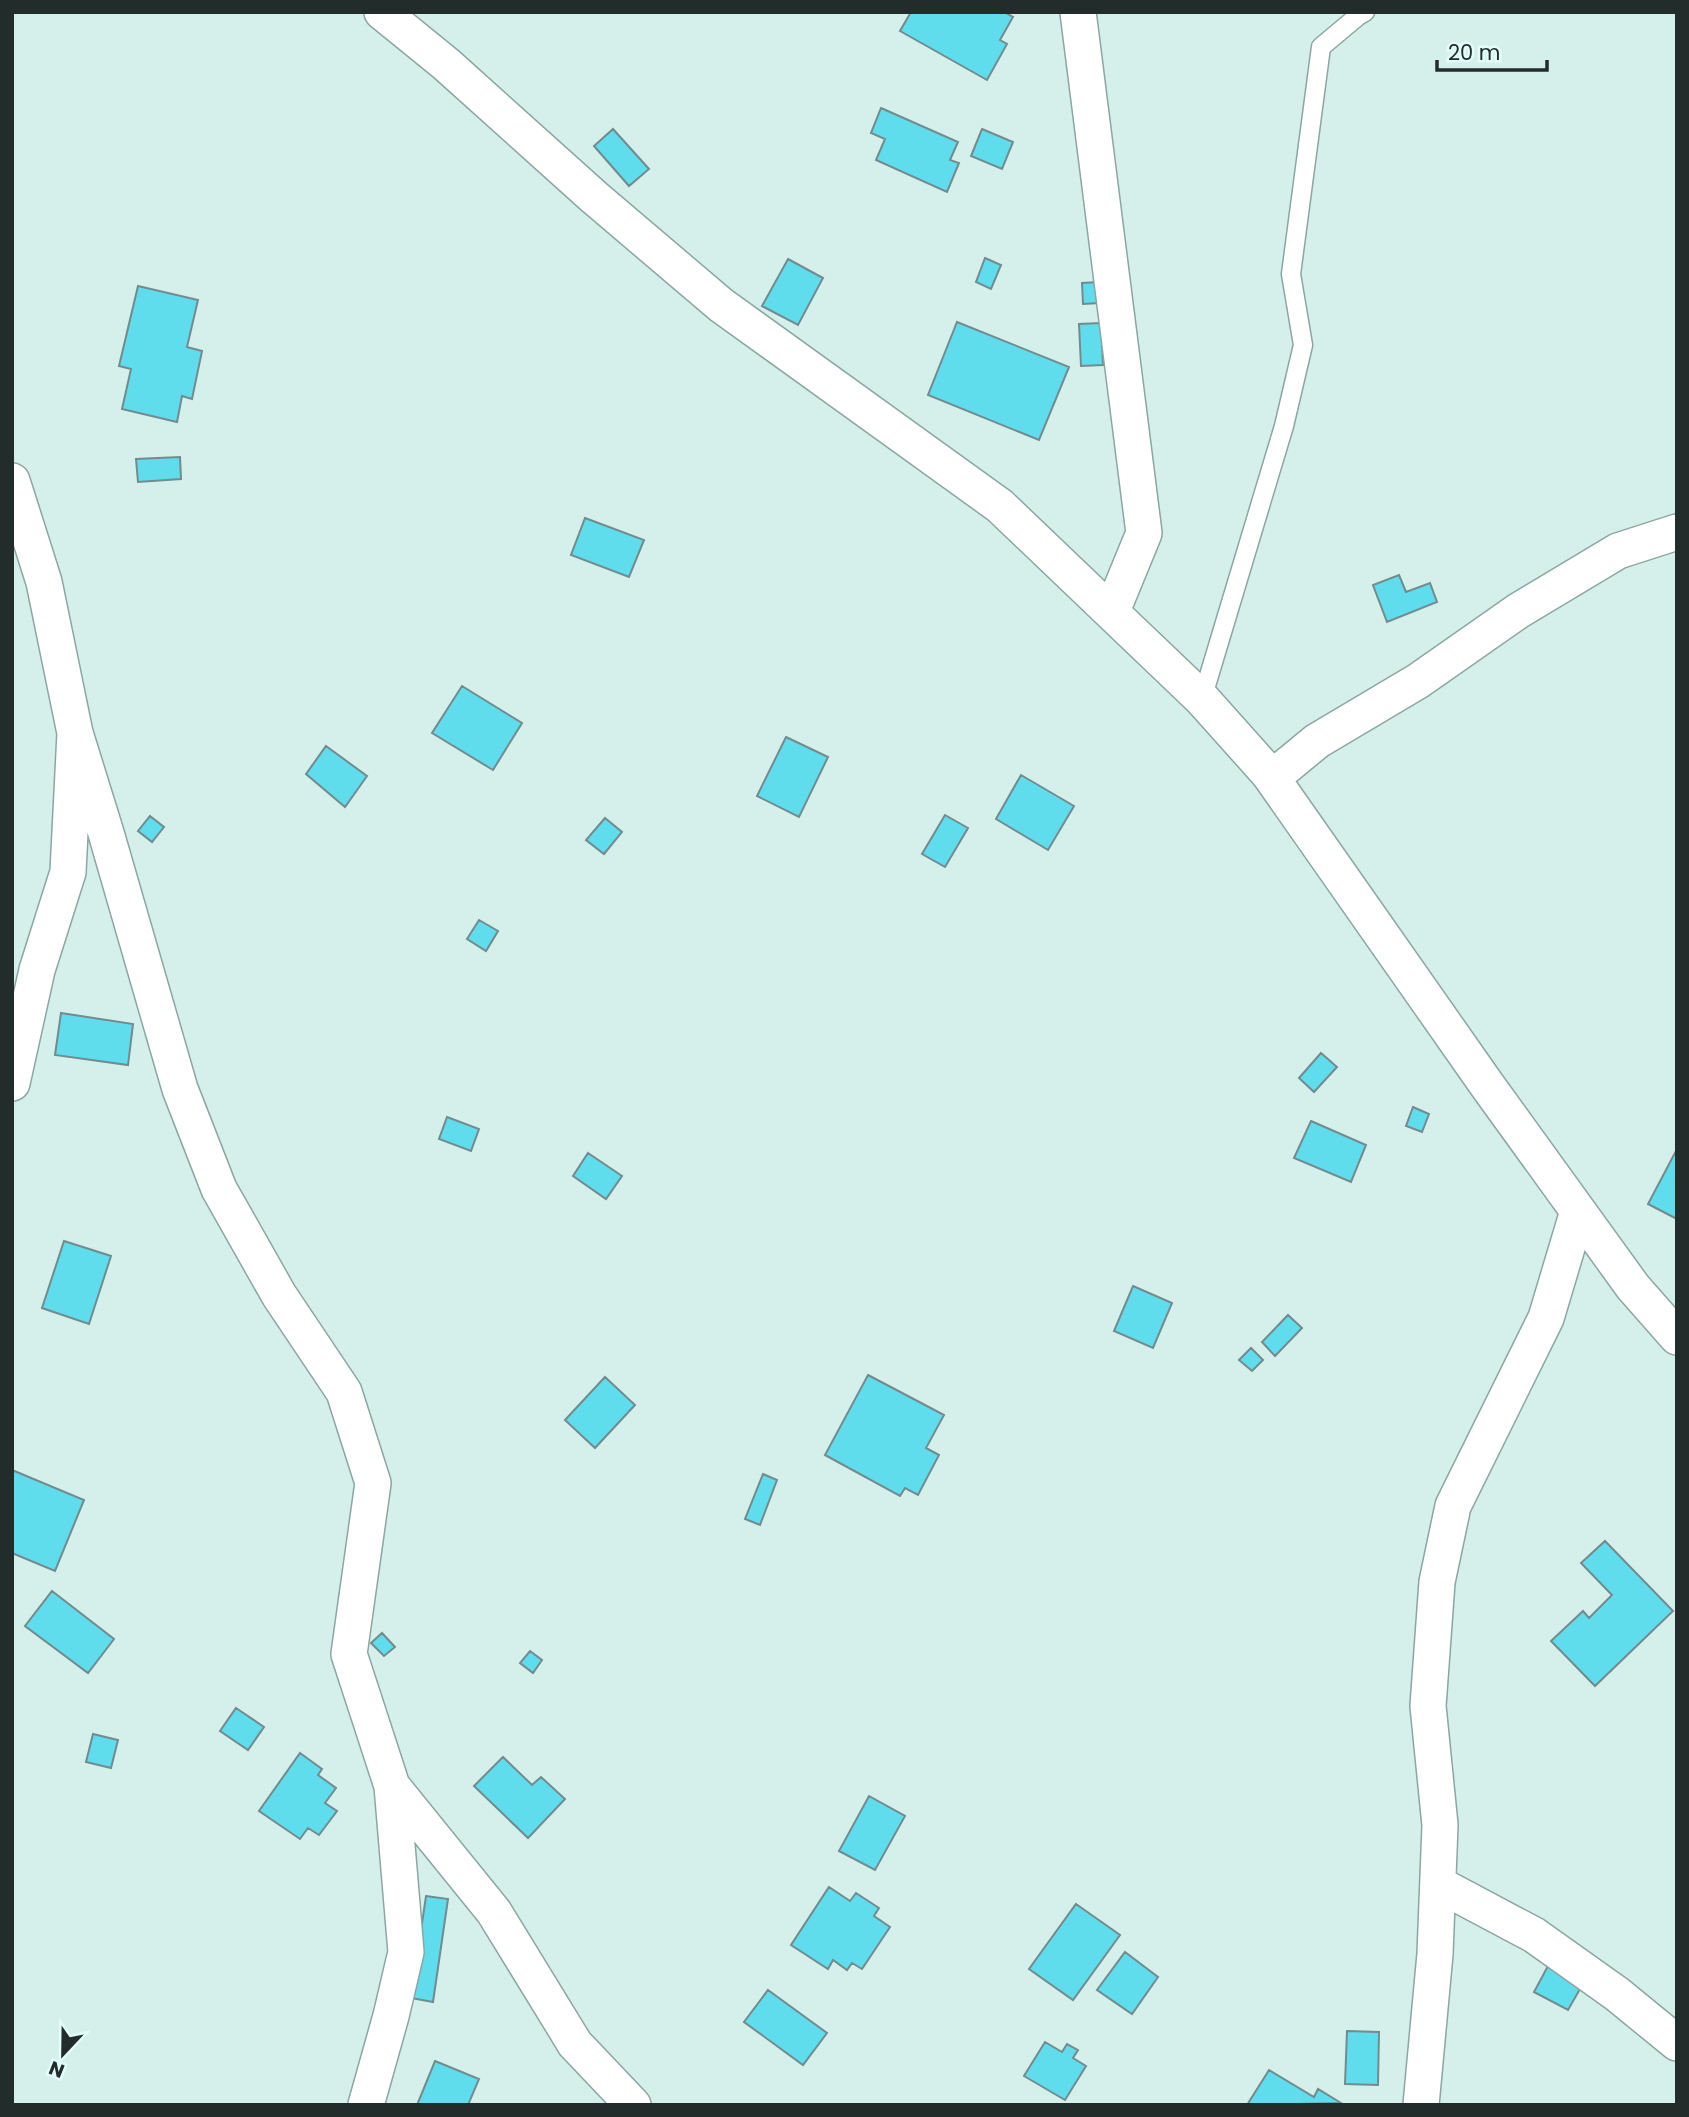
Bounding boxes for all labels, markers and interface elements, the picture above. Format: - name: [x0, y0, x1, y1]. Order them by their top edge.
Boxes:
- scale bar: [1437, 28, 1547, 72]
- text: 20 m: [1448, 38, 1501, 67]
- north arrow: [28, 2019, 98, 2089]
- text: N: [45, 2054, 69, 2084]

